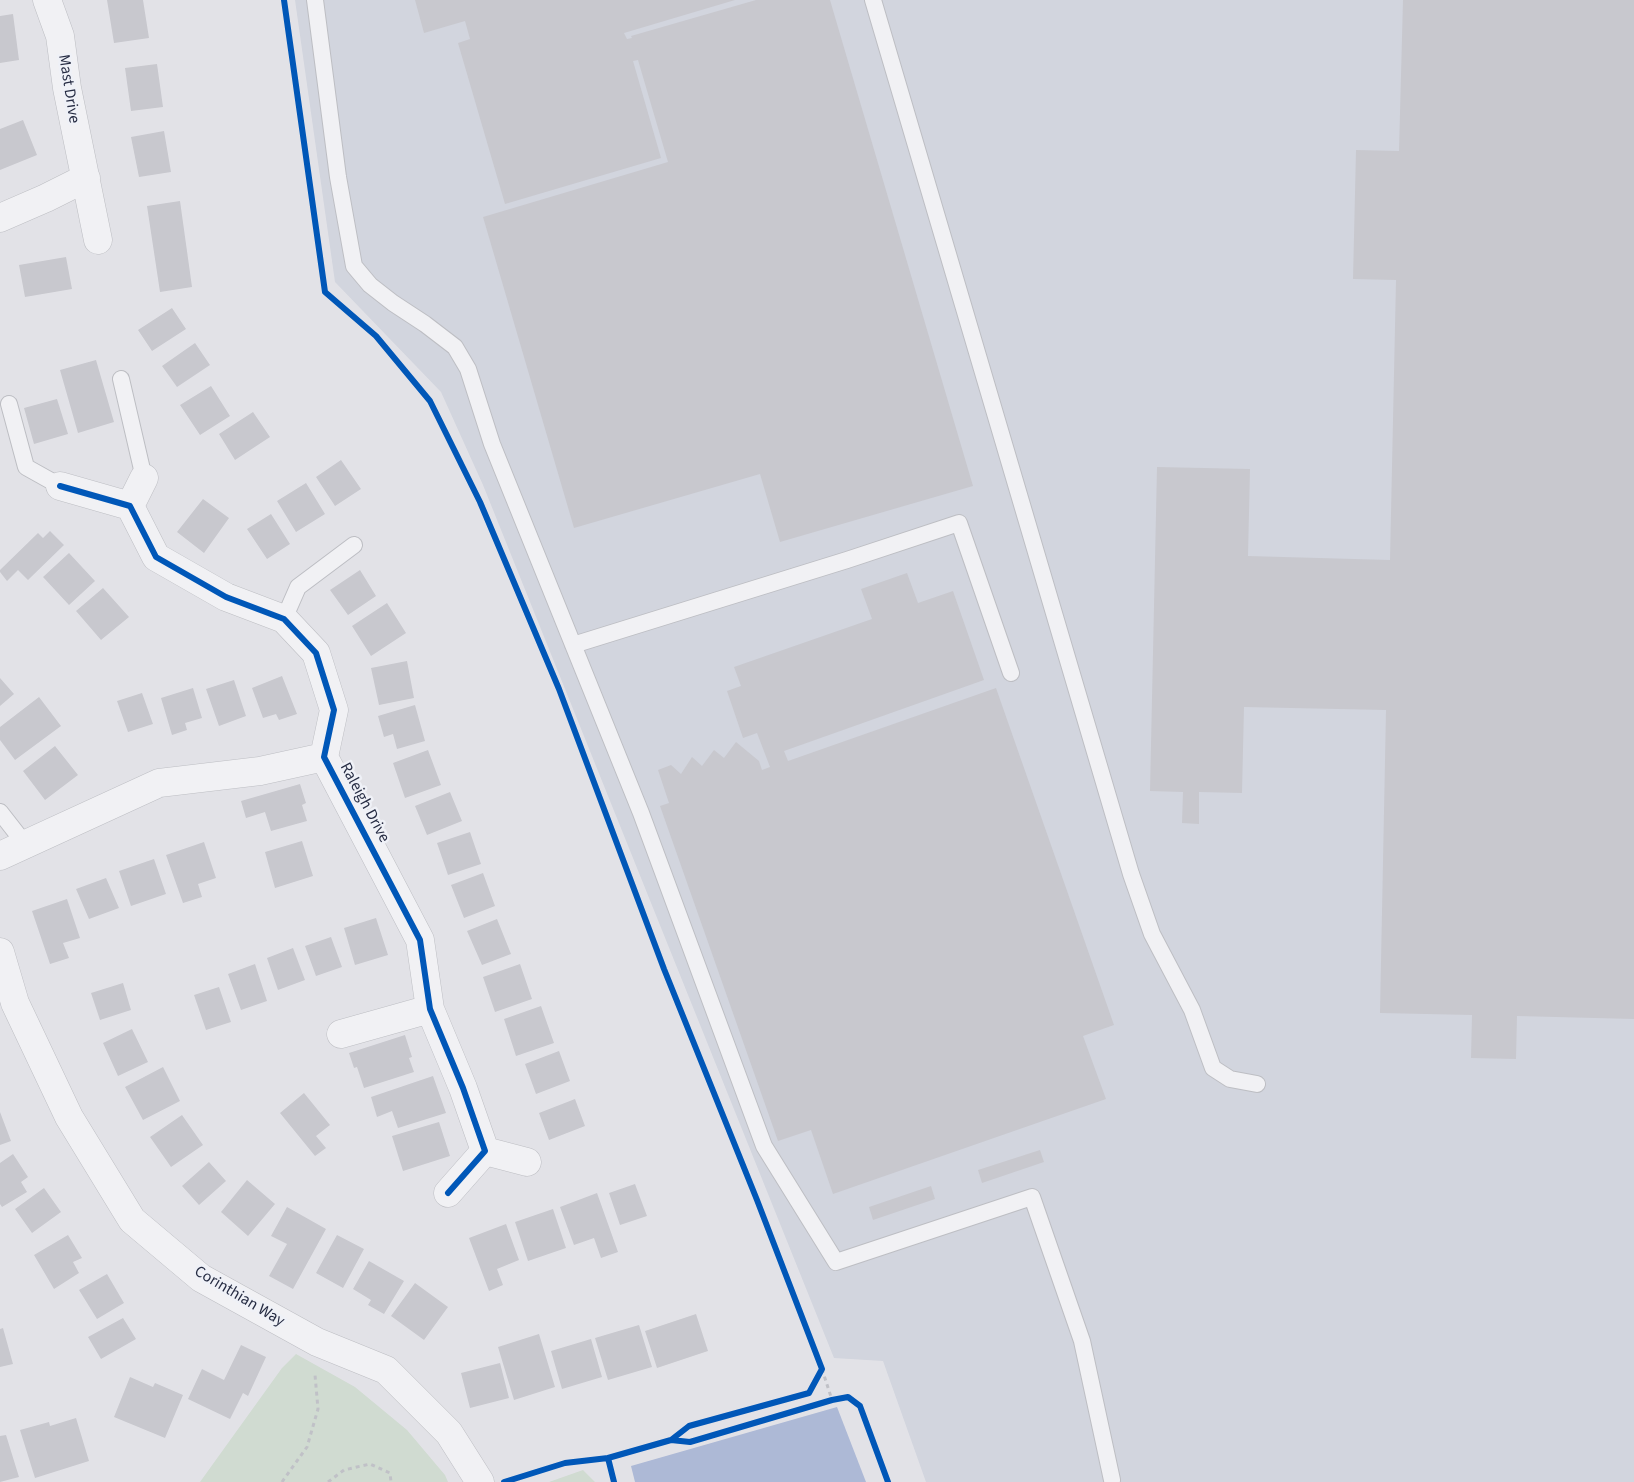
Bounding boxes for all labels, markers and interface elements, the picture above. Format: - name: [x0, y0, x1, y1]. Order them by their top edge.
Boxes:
- street label: Mast Drive: [53, 53, 83, 125]
- street label: Raleigh Drive: [335, 760, 393, 846]
- street label: Corinthian Way: [190, 1263, 288, 1331]

